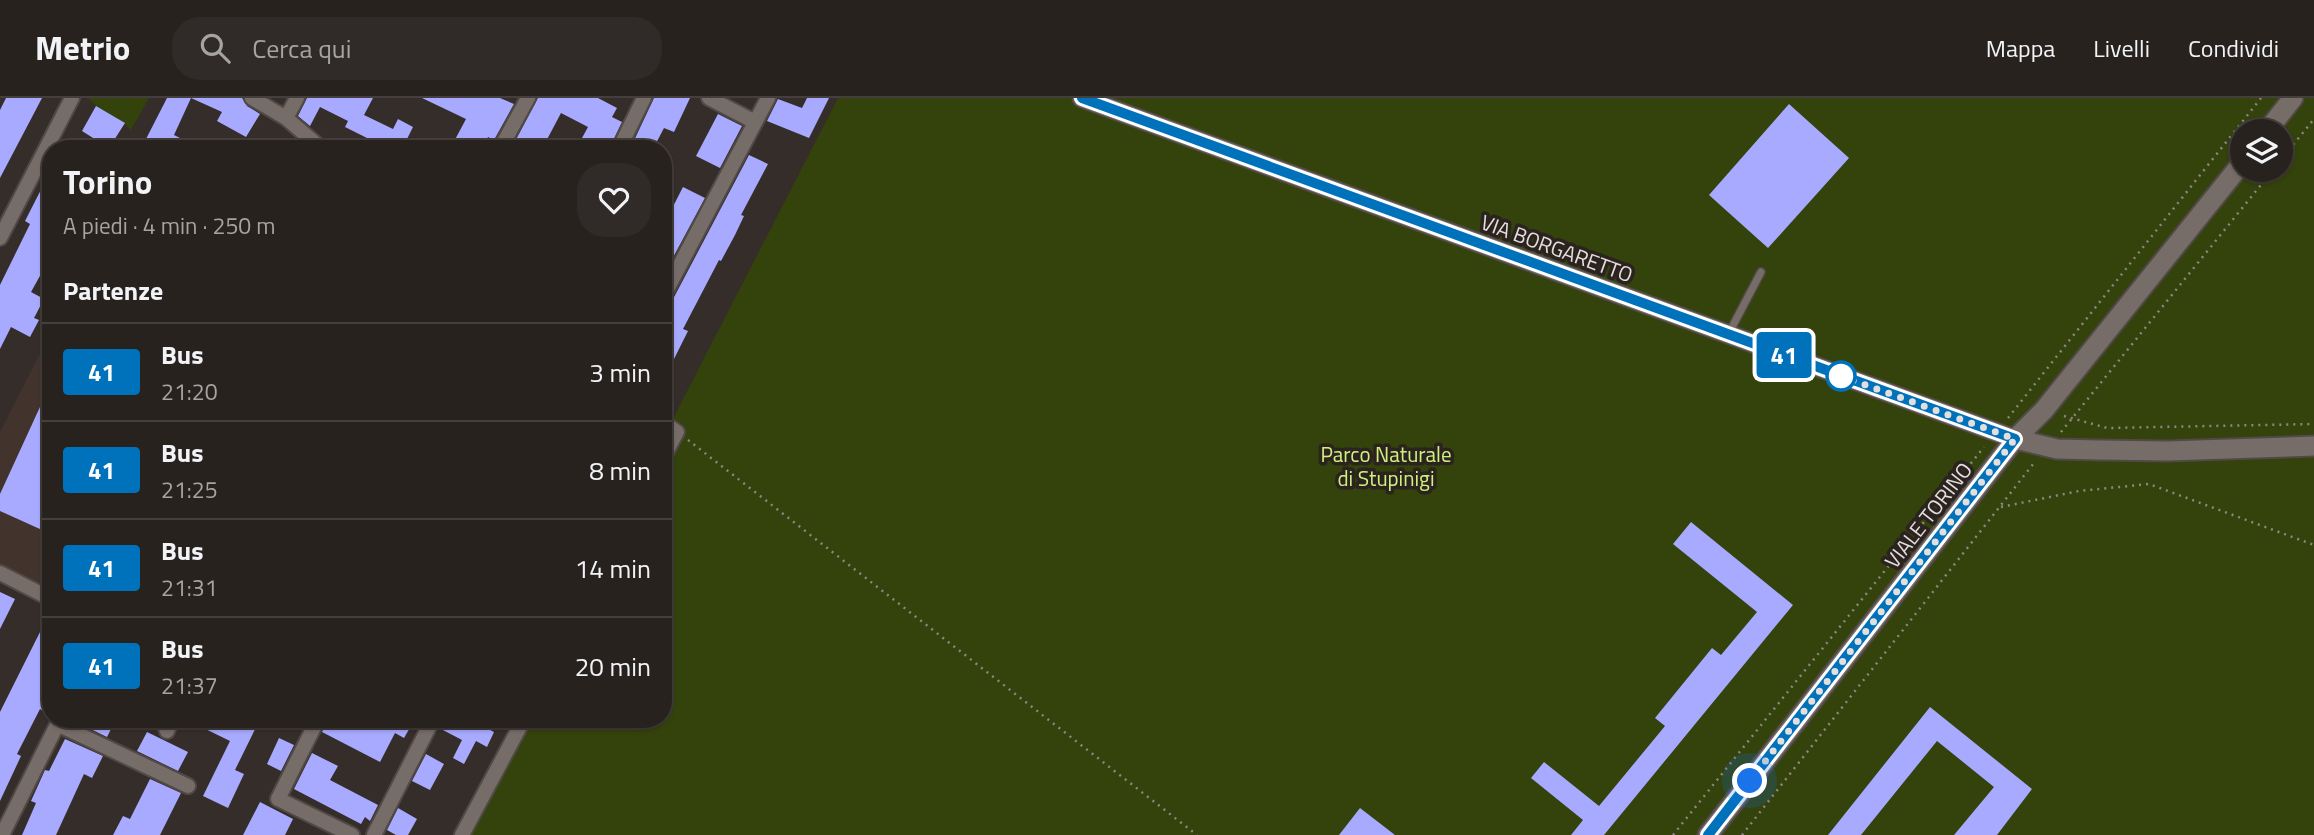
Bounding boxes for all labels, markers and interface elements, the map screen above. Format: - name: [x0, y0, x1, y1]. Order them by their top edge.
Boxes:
- search box: [172, 17, 662, 80]
- text: Metrio: [35, 23, 130, 73]
- icon: search: [196, 29, 234, 67]
- text: Cerca qui: [252, 29, 351, 68]
- text: Mappa: [1986, 30, 2055, 66]
- text: Livelli: [2093, 30, 2150, 66]
- text: Condividi: [2188, 30, 2279, 66]
- map controls: [2230, 119, 2293, 182]
- button: layers: [2230, 119, 2293, 182]
- text: Torino: [63, 157, 152, 207]
- button: heart: [577, 163, 651, 237]
- street label: VIA BORGARETTO: [1476, 206, 1638, 290]
- text: A piedi · 4 min · 250 m: [63, 208, 275, 243]
- text: Partenze: [63, 271, 163, 310]
- line badge: 41: [1752, 332, 1816, 378]
- text: Bus: [161, 335, 203, 374]
- text: 41: [1771, 337, 1797, 373]
- text: 3 min: [589, 353, 651, 392]
- text: 41: [88, 354, 115, 390]
- unlabelled marker: [1826, 361, 1856, 391]
- text: 21:20: [161, 374, 218, 409]
- text: Bus: [161, 433, 203, 472]
- park label: Parco Naturale di Stupinigi: [1320, 438, 1452, 494]
- text: 8 min: [589, 451, 651, 490]
- text: 41: [88, 452, 115, 488]
- street label: VIALE TORINO: [1876, 455, 1980, 575]
- text: 21:25: [161, 472, 218, 507]
- text: Bus: [161, 531, 203, 570]
- text: 14 min: [575, 549, 651, 588]
- text: 41: [88, 550, 115, 586]
- text: 21:31: [161, 570, 218, 605]
- text: Bus: [161, 629, 203, 668]
- text: 20 min: [575, 647, 651, 686]
- text: 41: [88, 648, 115, 684]
- text: 21:37: [161, 668, 218, 703]
- your location: [1732, 763, 1767, 798]

